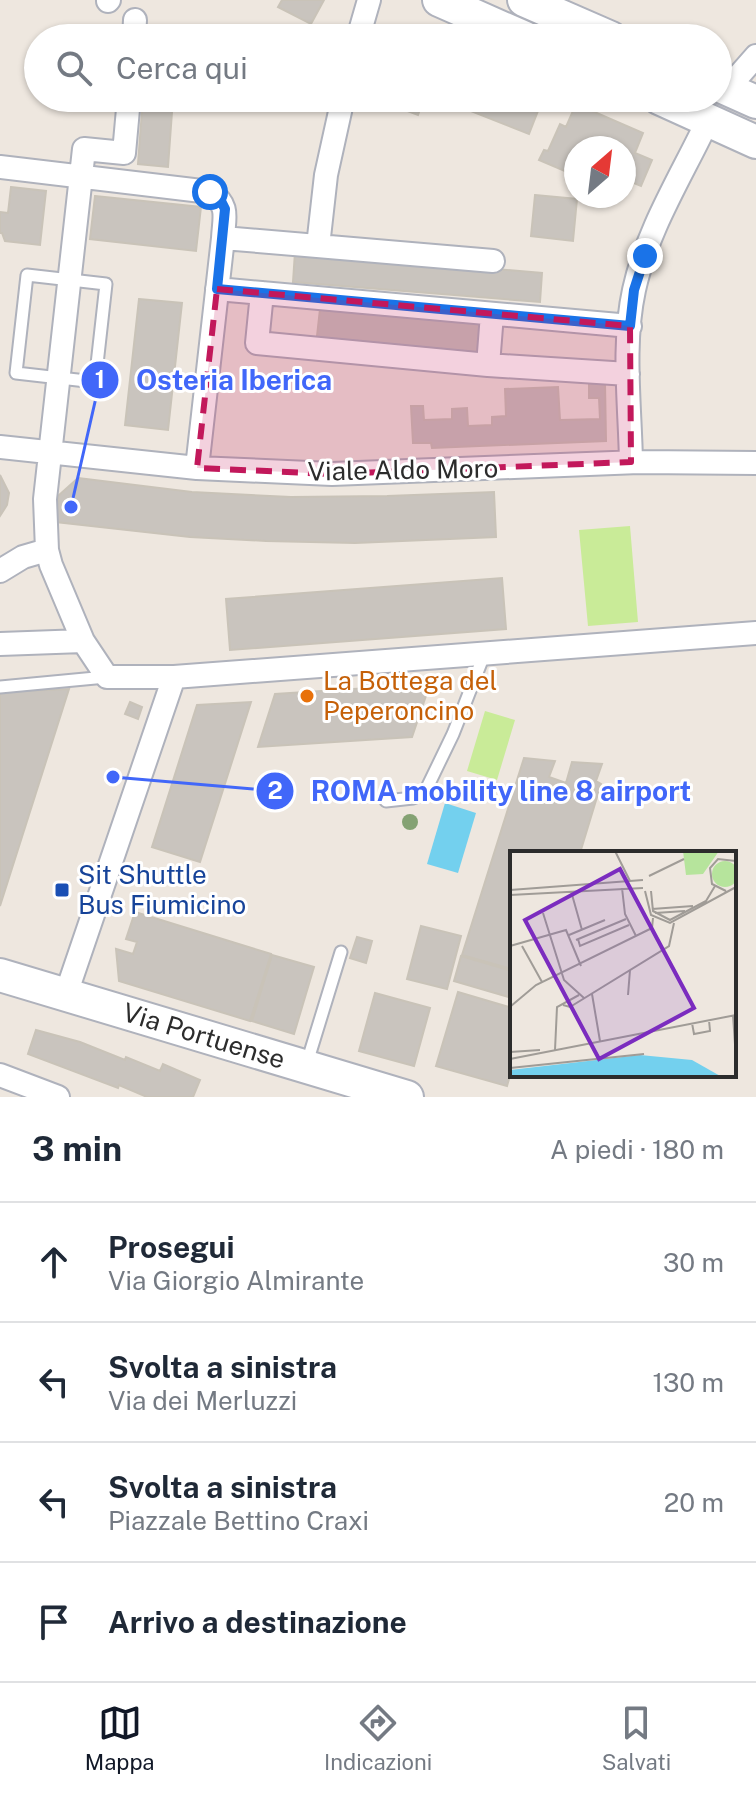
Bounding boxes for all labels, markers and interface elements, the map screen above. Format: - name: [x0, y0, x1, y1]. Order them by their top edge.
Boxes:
- search box: [24, 24, 732, 112]
- icon: search: [52, 46, 96, 90]
- text: Cerca qui: [116, 50, 248, 86]
- north arrow: [564, 136, 636, 208]
- route start: [192, 174, 228, 210]
- route end: [627, 238, 663, 274]
- callout: Osteria Iberica: [80, 354, 348, 406]
- text: Osteria Iberica: [136, 363, 332, 396]
- text: 1: [95, 365, 105, 393]
- street label: Viale Aldo Moro: [307, 452, 499, 487]
- place label: La Bottega del Peperoncino: [323, 665, 497, 726]
- marker: La Bottega del Peperoncino: [298, 687, 316, 705]
- callout: ROMA mobility line 8 airport: [255, 765, 707, 817]
- text: ROMA mobility line 8 airport: [311, 774, 691, 807]
- text: 2: [267, 776, 283, 804]
- inset map: [510, 851, 736, 1077]
- place label: Sit Shuttle Bus Fiumicino: [78, 859, 246, 920]
- marker: Sit Shuttle Bus Fiumicino: [53, 881, 71, 899]
- street label: Via Portuense: [119, 996, 289, 1075]
- text: 3 min: [32, 1129, 122, 1169]
- text: A piedi · 180 m: [550, 1134, 724, 1165]
- text: Prosegui: [108, 1229, 235, 1265]
- icon: ahead: [32, 1240, 76, 1284]
- text: 30 m: [663, 1247, 724, 1278]
- text: Via Giorgio Almirante: [108, 1265, 364, 1296]
- text: Svolta a sinistra: [108, 1349, 337, 1385]
- icon: left: [32, 1360, 76, 1404]
- text: 130 m: [652, 1367, 724, 1398]
- text: Via dei Merluzzi: [108, 1385, 297, 1416]
- text: Svolta a sinistra: [108, 1469, 337, 1505]
- icon: left: [32, 1480, 76, 1524]
- text: 20 m: [664, 1487, 724, 1518]
- text: Piazzale Bettino Craxi: [108, 1505, 369, 1536]
- icon: arrive: [32, 1600, 76, 1644]
- text: Arrivo a destinazione: [108, 1604, 407, 1640]
- tab: Mappa: [85, 1701, 155, 1775]
- tab: Indicazioni: [324, 1701, 432, 1775]
- tab: Salvati: [602, 1701, 671, 1775]

